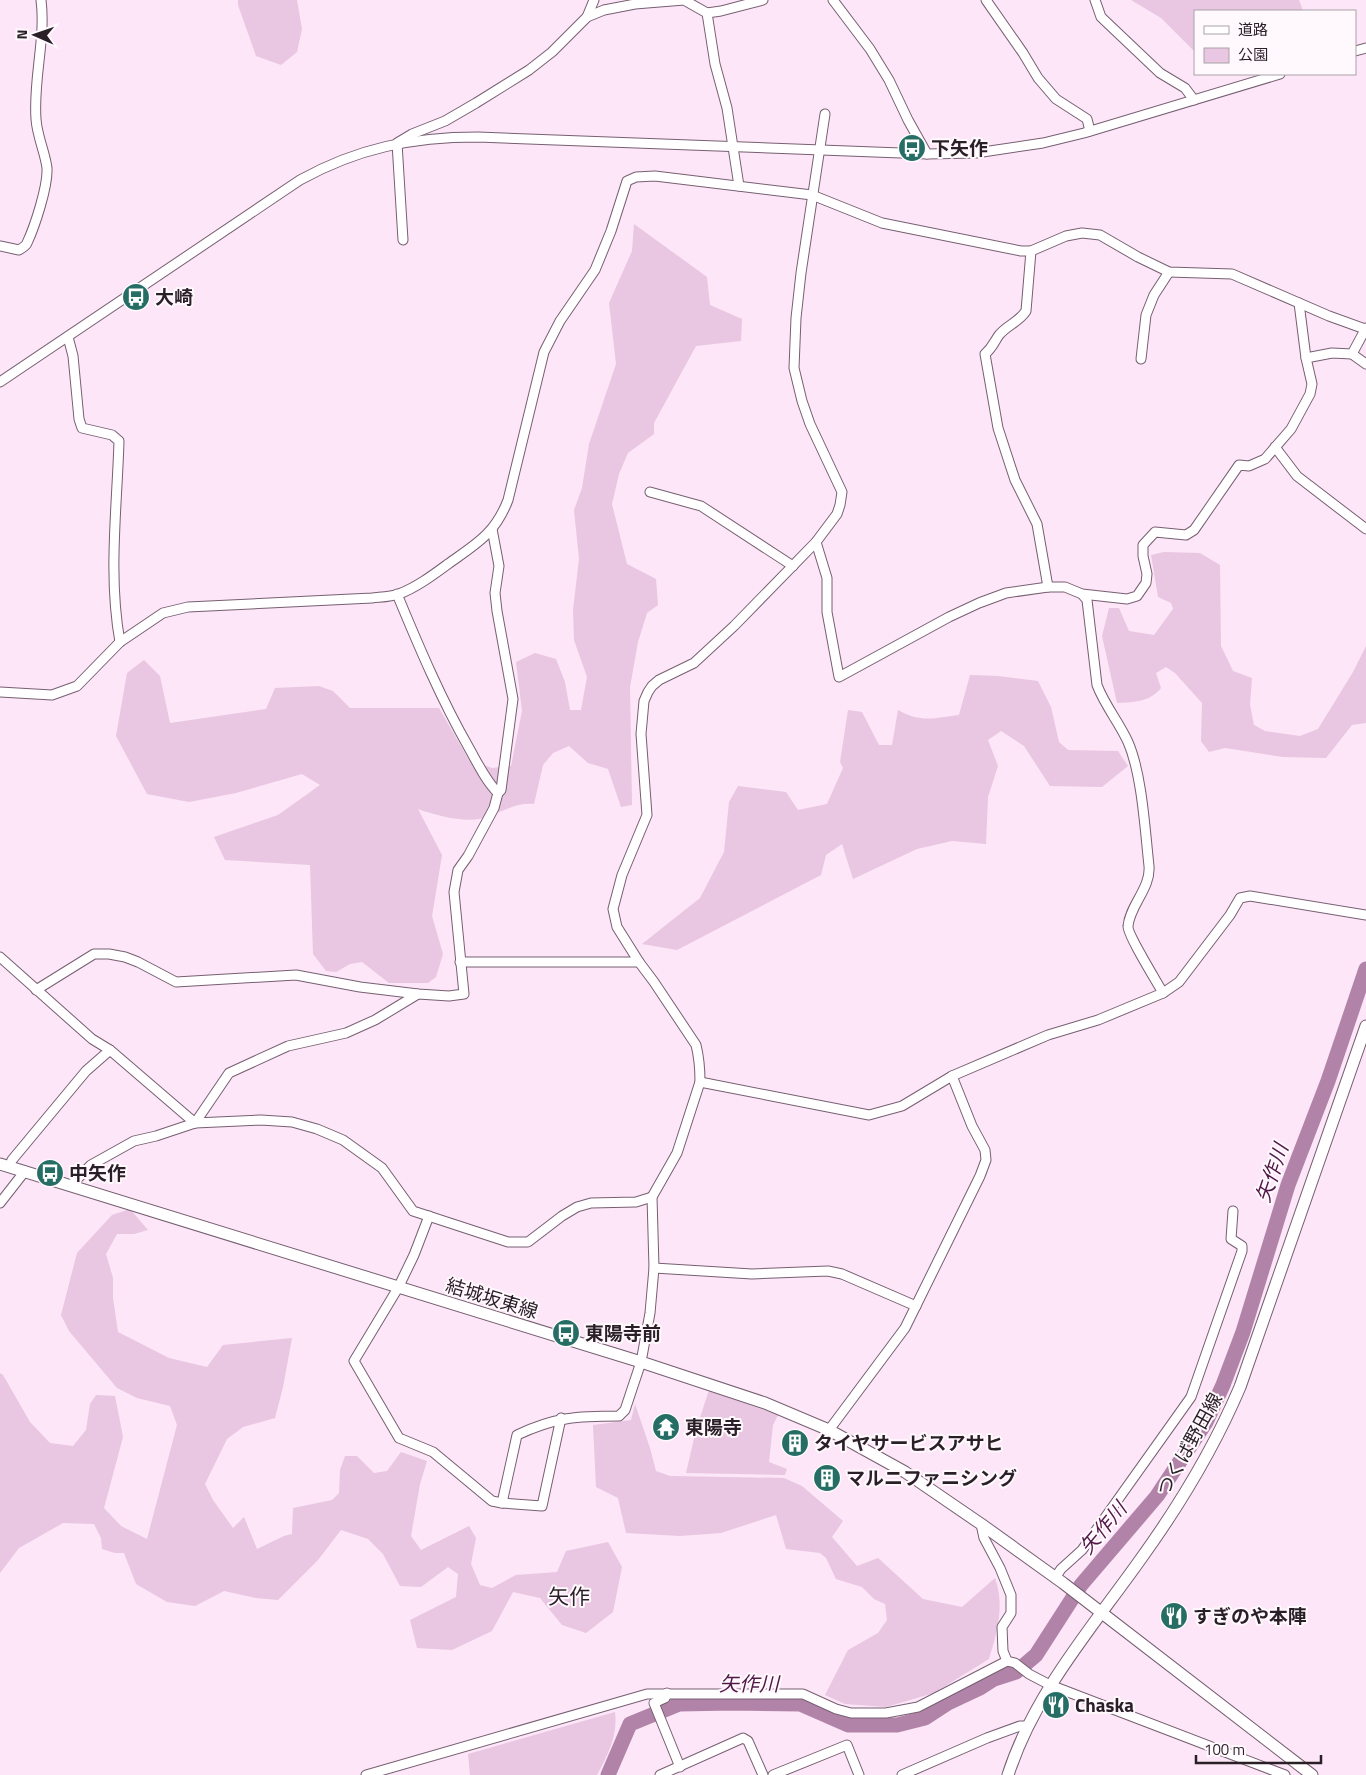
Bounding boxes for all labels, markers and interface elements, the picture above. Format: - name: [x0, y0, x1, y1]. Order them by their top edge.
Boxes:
- north arrow: [10, 10, 60, 60]
- legend: [1194, 10, 1356, 75]
- text: 道路: [1238, 18, 1268, 41]
- text: N: [11, 29, 32, 40]
- text: 公園: [1238, 43, 1268, 66]
- bus stop icon: 下矢作: [897, 133, 927, 163]
- place label: 下矢作: [931, 133, 988, 162]
- bus stop icon: 大崎: [121, 282, 151, 312]
- place label: 大崎: [155, 282, 193, 311]
- water label: 矢作川: [1247, 1138, 1297, 1206]
- bus stop icon: 中矢作: [35, 1158, 65, 1188]
- place label: 中矢作: [69, 1158, 126, 1187]
- street label: 結城坂東線: [442, 1270, 542, 1325]
- bus stop icon: 東陽寺前: [551, 1318, 581, 1348]
- place label: 東陽寺前: [585, 1318, 661, 1347]
- street label: つくば野田線: [1148, 1387, 1229, 1501]
- temple icon: 東陽寺: [651, 1412, 681, 1442]
- place label: 東陽寺: [685, 1412, 742, 1441]
- building icon: タイヤサービスアサヒ: [780, 1428, 810, 1458]
- place label: タイヤサービスアサヒ: [814, 1428, 1003, 1457]
- building icon: マルニファニシング: [812, 1463, 842, 1493]
- place label: マルニファニシング: [846, 1463, 1017, 1492]
- water label: 矢作川: [1071, 1493, 1135, 1561]
- district label: 矢作: [548, 1580, 590, 1612]
- restaurant icon: すぎのや本陣: [1159, 1601, 1189, 1631]
- place label: すぎのや本陣: [1193, 1601, 1307, 1630]
- water label: 矢作川: [719, 1668, 781, 1699]
- restaurant icon: Chaska: [1041, 1690, 1071, 1720]
- place label: Chaska: [1075, 1690, 1134, 1719]
- scale bar: [1196, 1732, 1321, 1764]
- text: 100 m: [1204, 1738, 1245, 1761]

